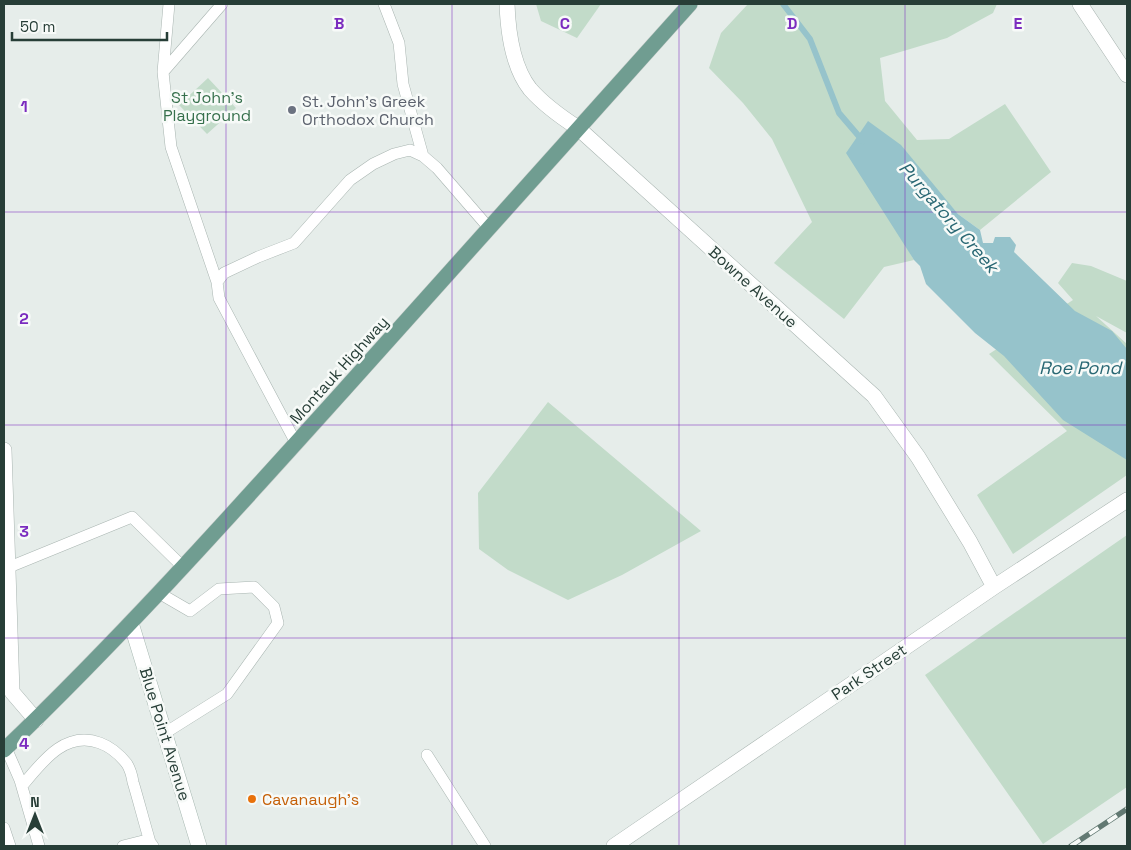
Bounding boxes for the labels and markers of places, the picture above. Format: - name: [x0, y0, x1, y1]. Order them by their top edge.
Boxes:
- place label: St. John's Greek Orthodox Church: [302, 91, 434, 130]
- marker: St. John's Greek Orthodox Church: [286, 104, 298, 116]
- place label: Cavanaugh's: [262, 789, 359, 810]
- marker: Cavanaugh's: [246, 793, 258, 805]

